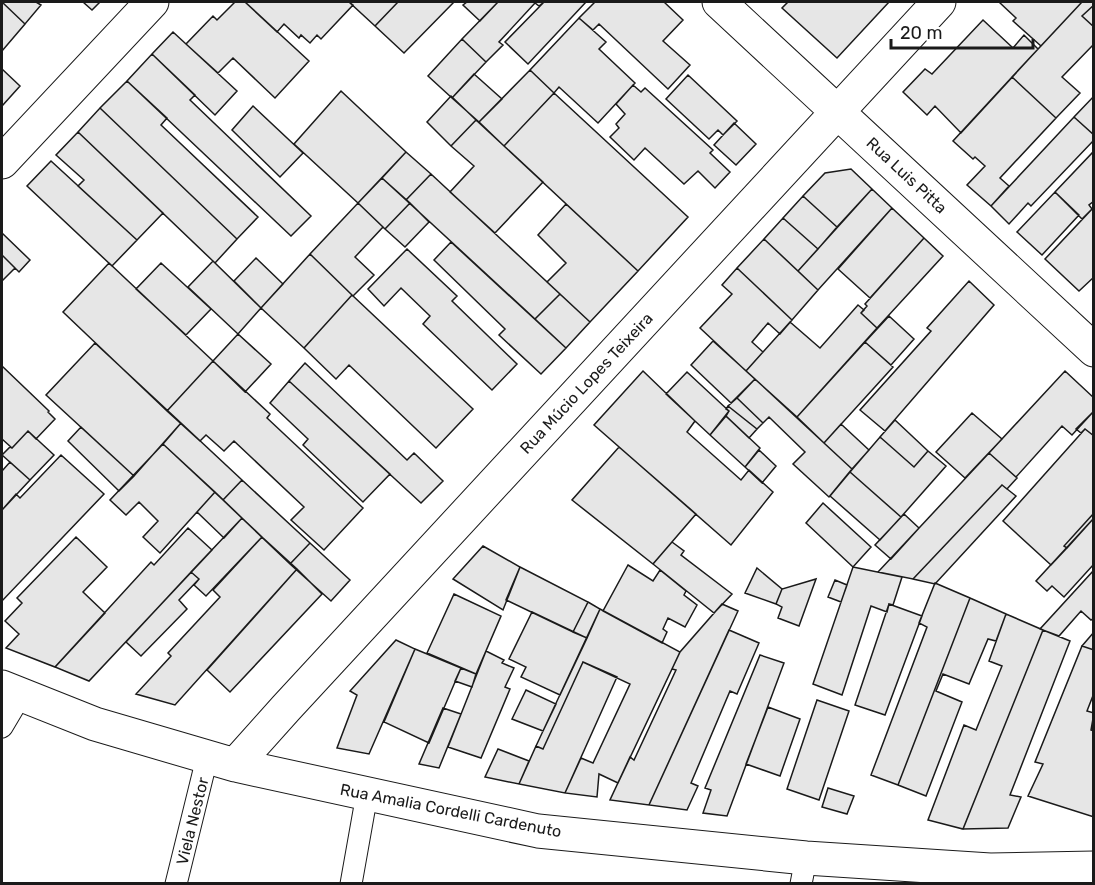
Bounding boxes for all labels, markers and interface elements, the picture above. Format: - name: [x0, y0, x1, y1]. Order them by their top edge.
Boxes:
- scale bar: [891, 12, 1034, 50]
- text: 20 m: [900, 22, 942, 44]
- street label: Rua Luis Pitta: [863, 133, 951, 217]
- street label: Rua Múcio Lopes Teixeira: [516, 309, 657, 458]
- street label: Viela Nestor: [172, 775, 213, 867]
- street label: Rua Amalia Cordelli Cardenuto: [339, 780, 563, 841]

